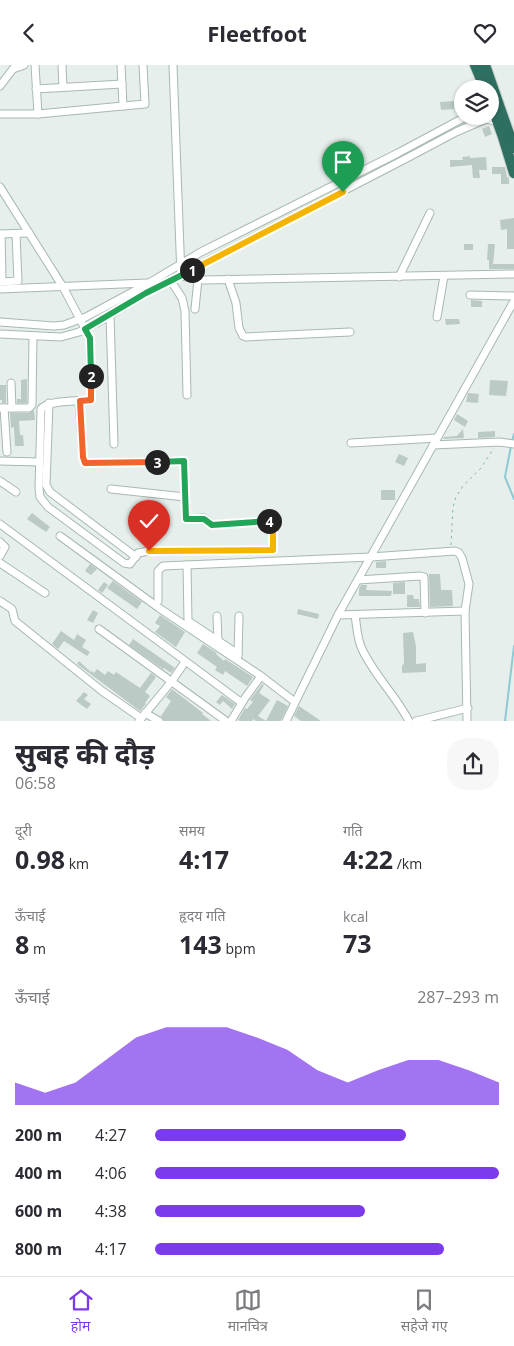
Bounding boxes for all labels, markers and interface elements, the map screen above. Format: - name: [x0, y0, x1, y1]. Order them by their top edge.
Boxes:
- text: Fleetfoot: [207, 18, 307, 48]
- icon: back: [15, 19, 43, 47]
- icon: heart: [471, 19, 499, 47]
- map controls: [454, 80, 499, 125]
- button: layers: [454, 80, 499, 125]
- pin: [322, 141, 364, 192]
- icon: arrive: [329, 148, 357, 176]
- pin: 1: [180, 257, 204, 283]
- text: 1: [188, 261, 197, 280]
- pin: 2: [78, 363, 104, 389]
- text: 2: [87, 367, 96, 386]
- pin: 3: [144, 449, 170, 475]
- text: 3: [153, 453, 162, 472]
- pin: [128, 500, 170, 551]
- icon: check: [135, 507, 163, 535]
- pin: 4: [256, 509, 282, 533]
- text: 4: [265, 512, 274, 531]
- text: सुबह की दौड़: [15, 734, 155, 772]
- button: share: [447, 738, 499, 790]
- text: 06:58: [15, 772, 56, 794]
- text: दूरी: [15, 821, 32, 840]
- text: समय: [179, 821, 205, 840]
- text: गति: [343, 821, 363, 840]
- text: 0.98: [15, 842, 65, 876]
- text: 4:17: [179, 842, 229, 876]
- text: 4:22: [343, 842, 393, 876]
- text: km: [65, 854, 89, 873]
- text: /km: [393, 854, 422, 873]
- text: ऊँचाई: [15, 906, 45, 925]
- text: हृदय गति: [179, 906, 225, 925]
- text: kcal: [343, 907, 368, 926]
- text: 73: [343, 926, 372, 960]
- text: 8: [15, 927, 29, 961]
- text: 143: [179, 927, 222, 961]
- text: m: [29, 939, 46, 958]
- text: bpm: [222, 939, 256, 958]
- text: ऊँचाई: [15, 986, 50, 1008]
- text: 287–293 m: [417, 986, 499, 1008]
- text: 200 m: [15, 1124, 62, 1146]
- text: 4:27: [95, 1124, 127, 1146]
- text: 400 m: [15, 1162, 62, 1184]
- text: 4:06: [95, 1162, 127, 1184]
- text: 600 m: [15, 1200, 62, 1222]
- text: 4:38: [95, 1200, 127, 1222]
- text: 800 m: [15, 1238, 62, 1260]
- text: 4:17: [95, 1238, 127, 1260]
- tab: होम: [67, 1286, 95, 1337]
- tab: मानचित्र: [228, 1286, 268, 1337]
- tab: सहेजे गए: [401, 1286, 447, 1337]

